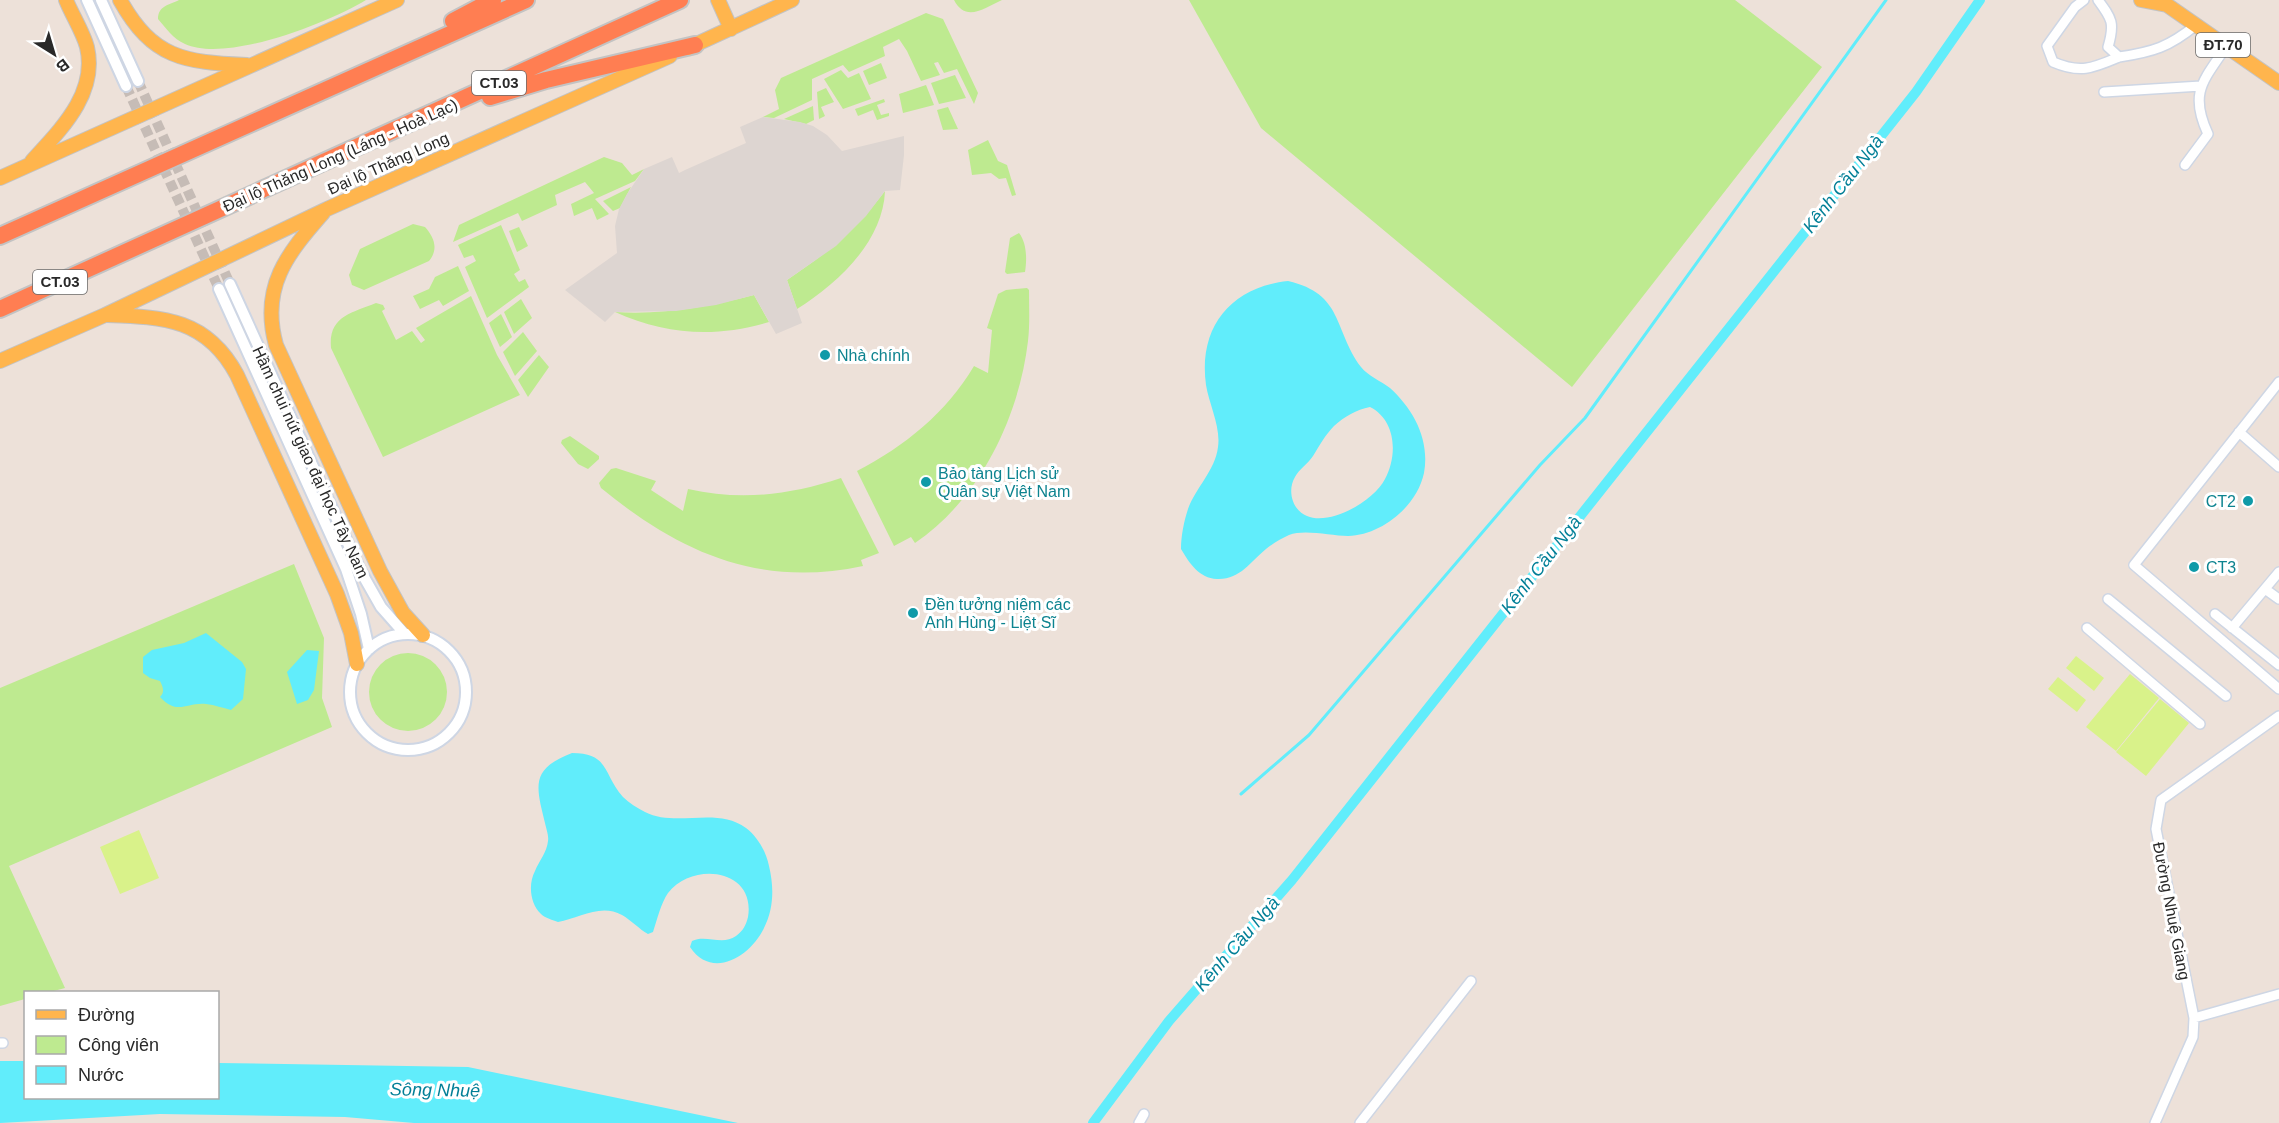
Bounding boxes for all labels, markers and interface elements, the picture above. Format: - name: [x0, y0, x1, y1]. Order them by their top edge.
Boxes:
- north arrow: [24, 24, 84, 84]
- road number: ĐT.70: [2196, 33, 2250, 57]
- text: B: [53, 55, 72, 76]
- road number: CT.03: [472, 71, 526, 95]
- street label: Đại lộ Thăng Long (Láng - Hoà Lạc): [219, 94, 461, 216]
- street label: Đại lộ Thăng Long: [324, 128, 452, 198]
- water label: Kênh Cầu Ngà: [1799, 131, 1887, 237]
- road number: CT.03: [33, 270, 87, 294]
- street label: Hầm chui nút giao đại học Tây Nam: [249, 343, 372, 581]
- place label: Nhà chính: [837, 347, 910, 364]
- marker: Nhà chính: [818, 348, 832, 362]
- place label: Bảo tàng Lịch sử Quân sự Việt Nam: [938, 465, 1070, 500]
- marker: Bảo tàng Lịch sử Quân sự Việt Nam: [919, 475, 933, 489]
- place label: CT2: [2206, 493, 2236, 510]
- marker: CT2: [2241, 494, 2255, 508]
- water label: Kênh Cầu Ngà: [1497, 512, 1585, 618]
- place label: CT3: [2206, 559, 2236, 576]
- marker: CT3: [2187, 560, 2201, 574]
- place label: Đền tưởng niệm các Anh Hùng - Liệt Sĩ: [925, 596, 1071, 631]
- marker: Đền tưởng niệm các Anh Hùng - Liệt Sĩ: [906, 606, 920, 620]
- street label: Đường Nhuệ Giang: [2150, 841, 2193, 982]
- water label: Kênh Cầu Ngà: [1191, 893, 1283, 995]
- legend: [24, 991, 219, 1099]
- text: Đường: [78, 1005, 135, 1025]
- text: Công viên: [78, 1035, 159, 1055]
- text: Nước: [78, 1065, 124, 1085]
- water label: Sông Nhuệ: [390, 1079, 480, 1101]

